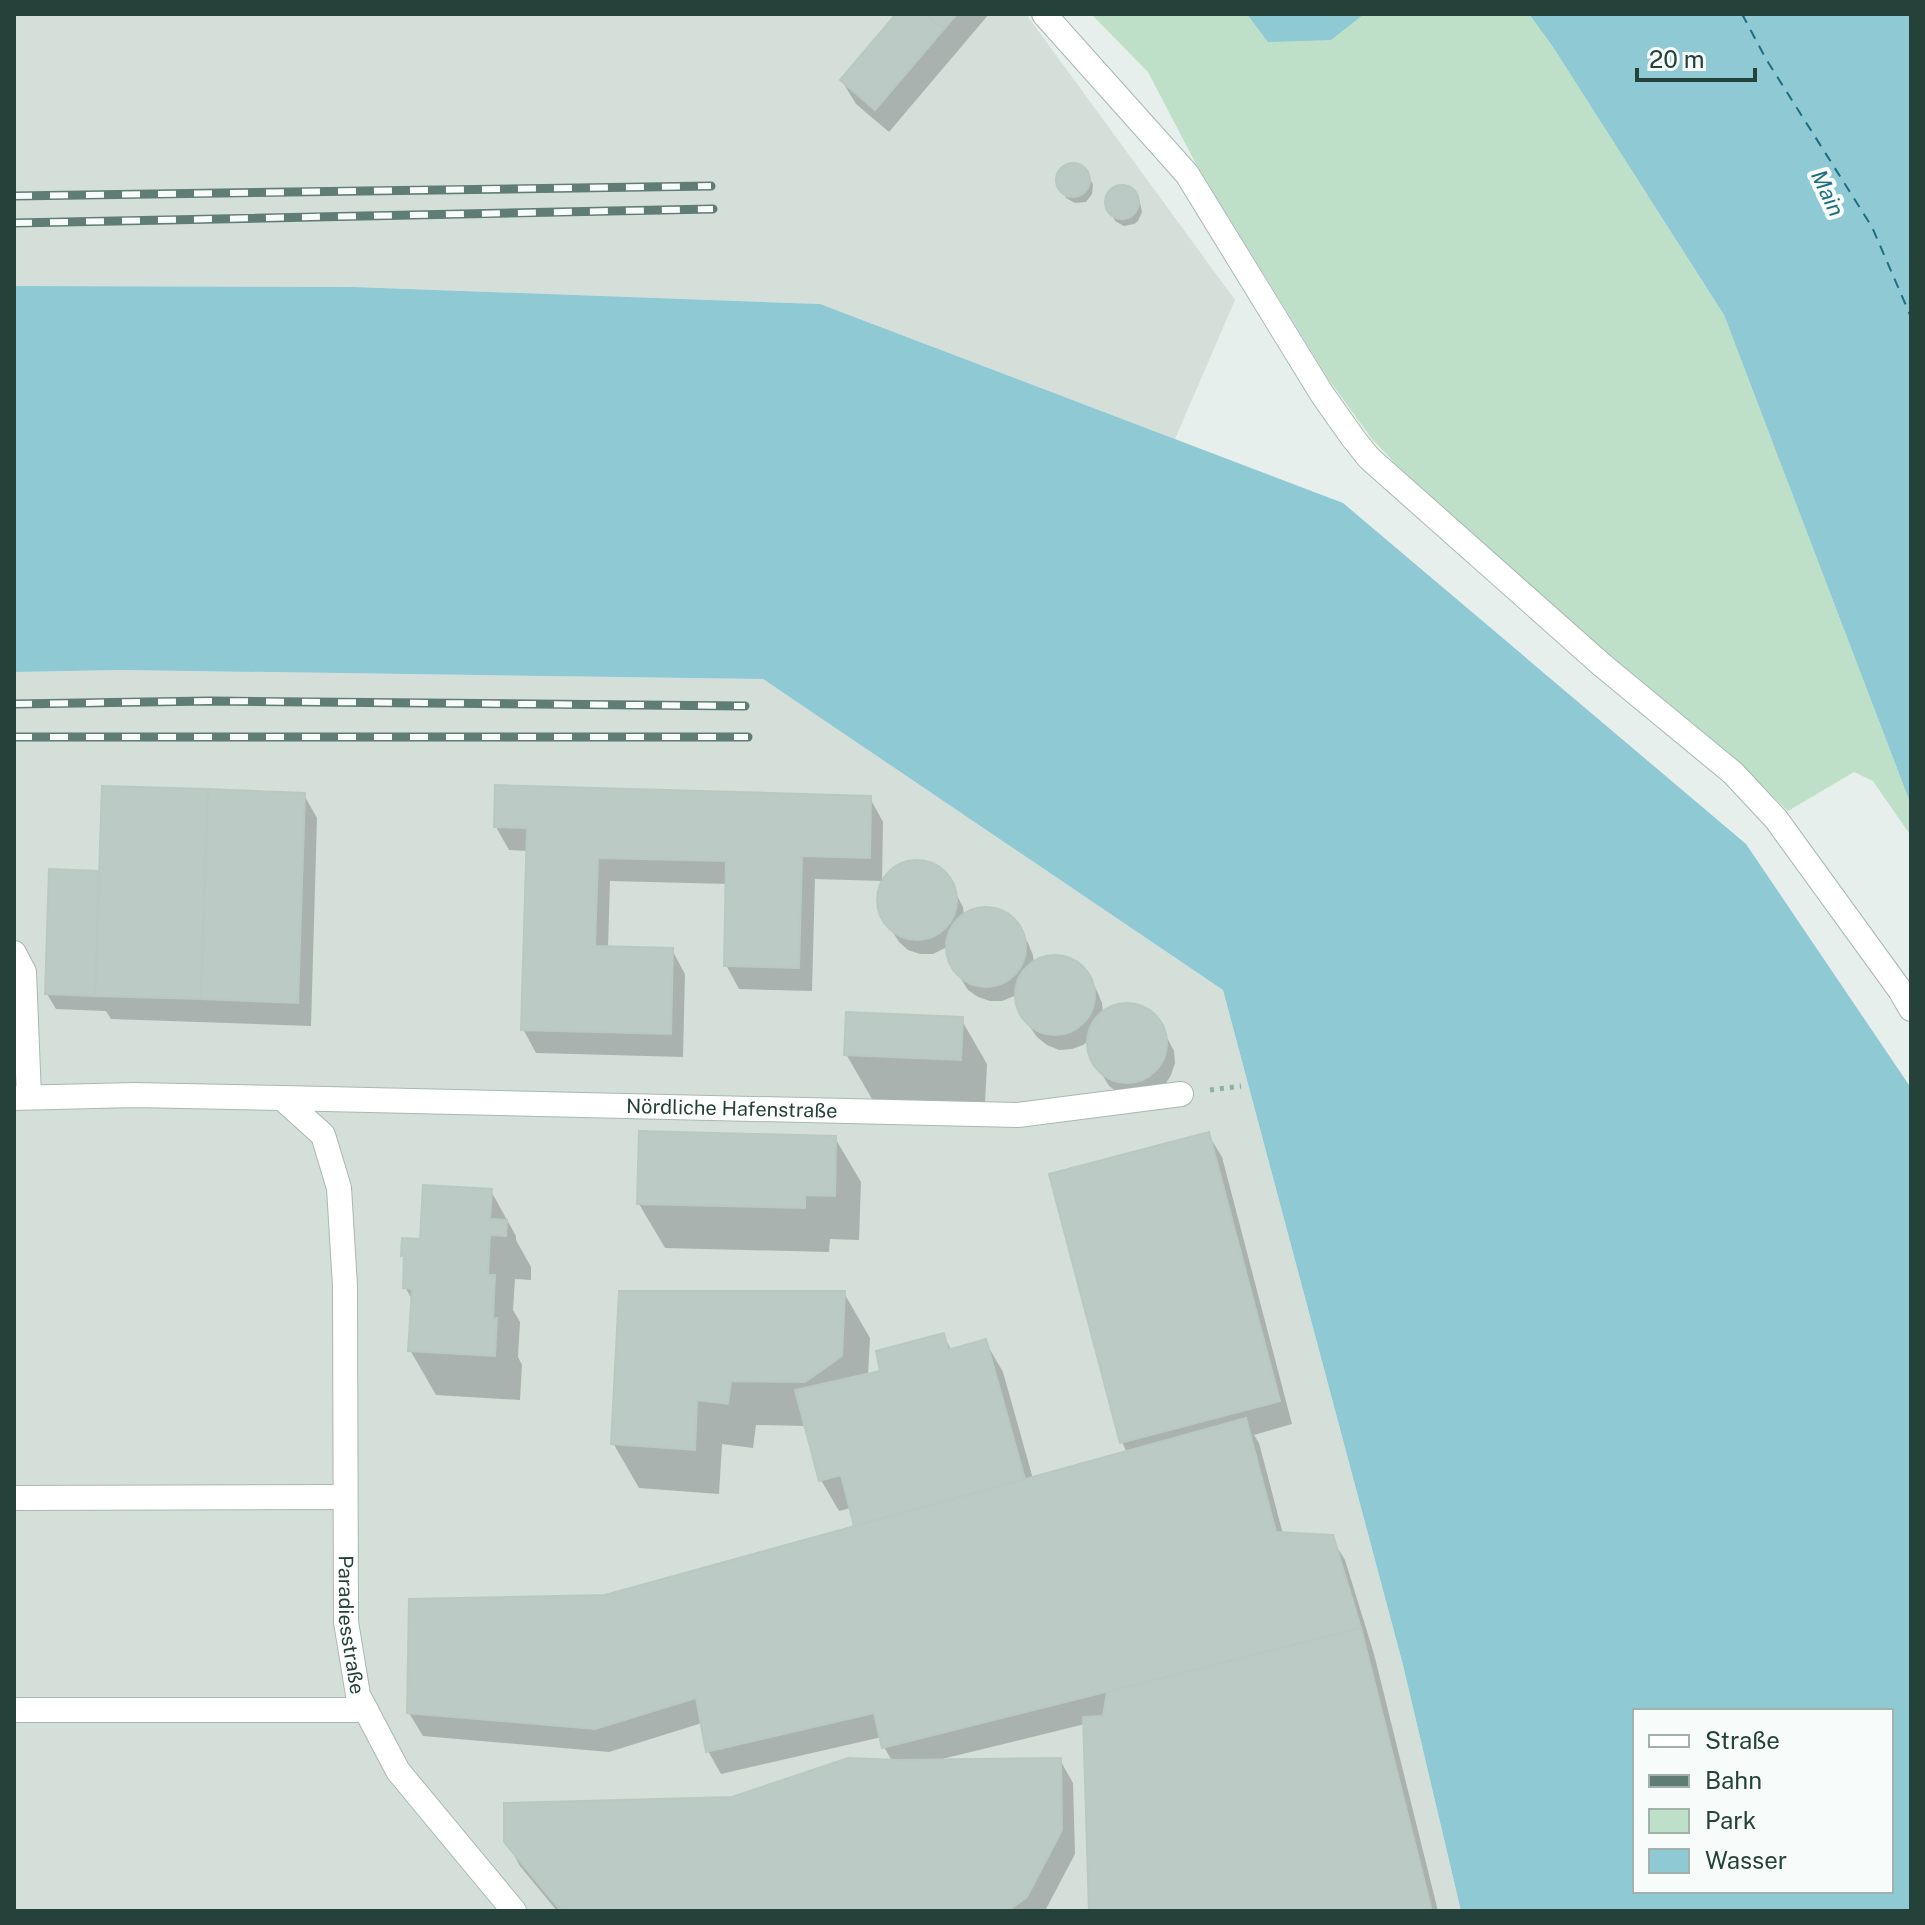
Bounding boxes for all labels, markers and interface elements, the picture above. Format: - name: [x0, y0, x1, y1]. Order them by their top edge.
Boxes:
- scale bar: [1637, 32, 1755, 82]
- text: 20 m: [1649, 45, 1705, 73]
- water label: Main: [1806, 166, 1850, 220]
- street label: Nördliche Hafenstraße: [626, 1094, 838, 1123]
- street label: Paradiesstraße: [334, 1555, 370, 1696]
- legend: [1633, 1709, 1893, 1893]
- text: Straße: [1705, 1726, 1780, 1754]
- text: Bahn: [1705, 1766, 1762, 1794]
- text: Park: [1705, 1806, 1756, 1834]
- text: Wasser: [1705, 1846, 1787, 1874]

